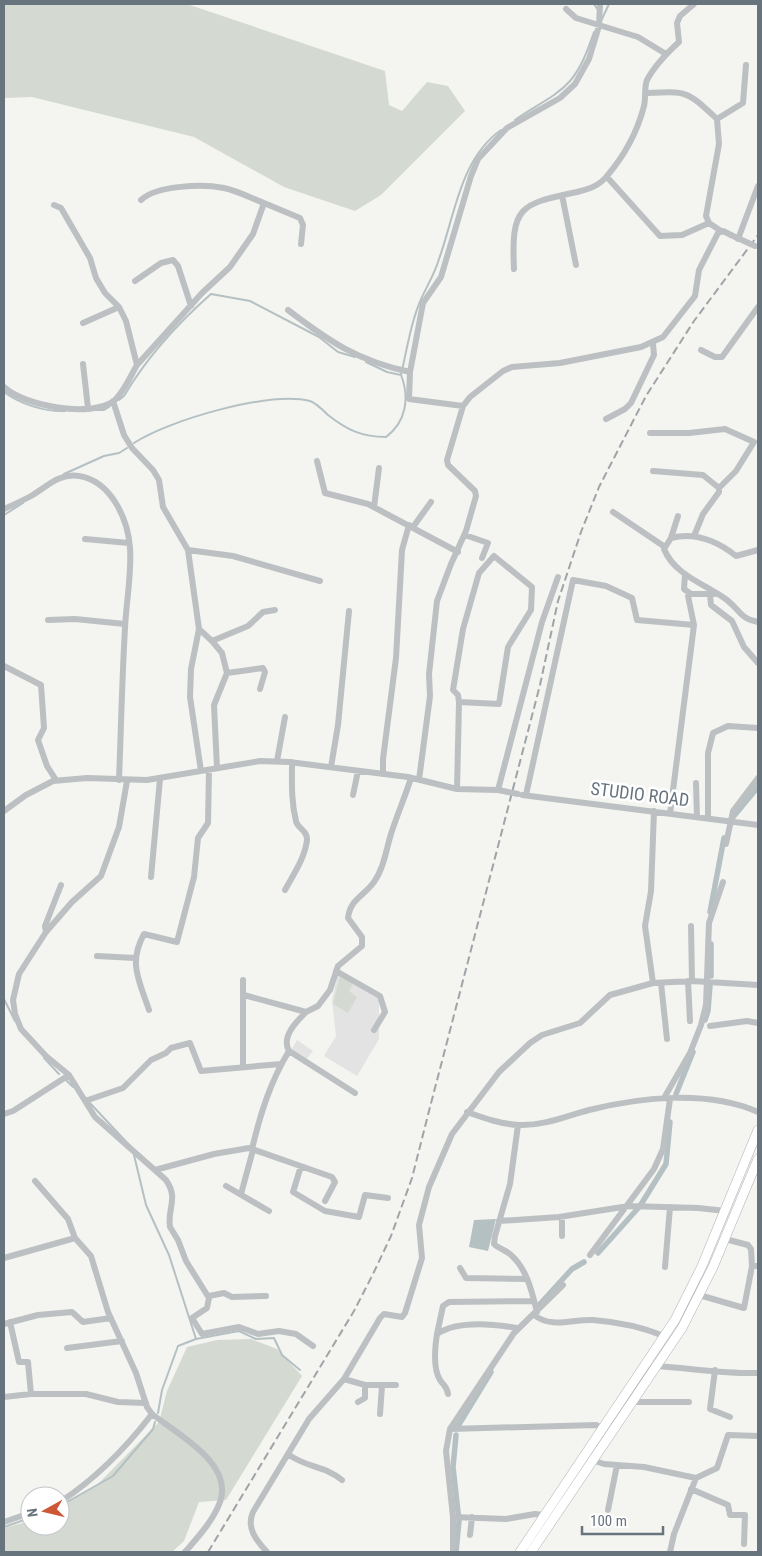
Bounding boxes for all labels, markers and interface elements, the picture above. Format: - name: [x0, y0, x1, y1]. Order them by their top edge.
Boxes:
- street label: STUDIO ROAD: [589, 778, 691, 810]
- north arrow: [20, 1486, 70, 1536]
- scale bar: [582, 1504, 663, 1536]
- text: N: [24, 1507, 41, 1518]
- text: 100 m: [590, 1512, 627, 1530]

